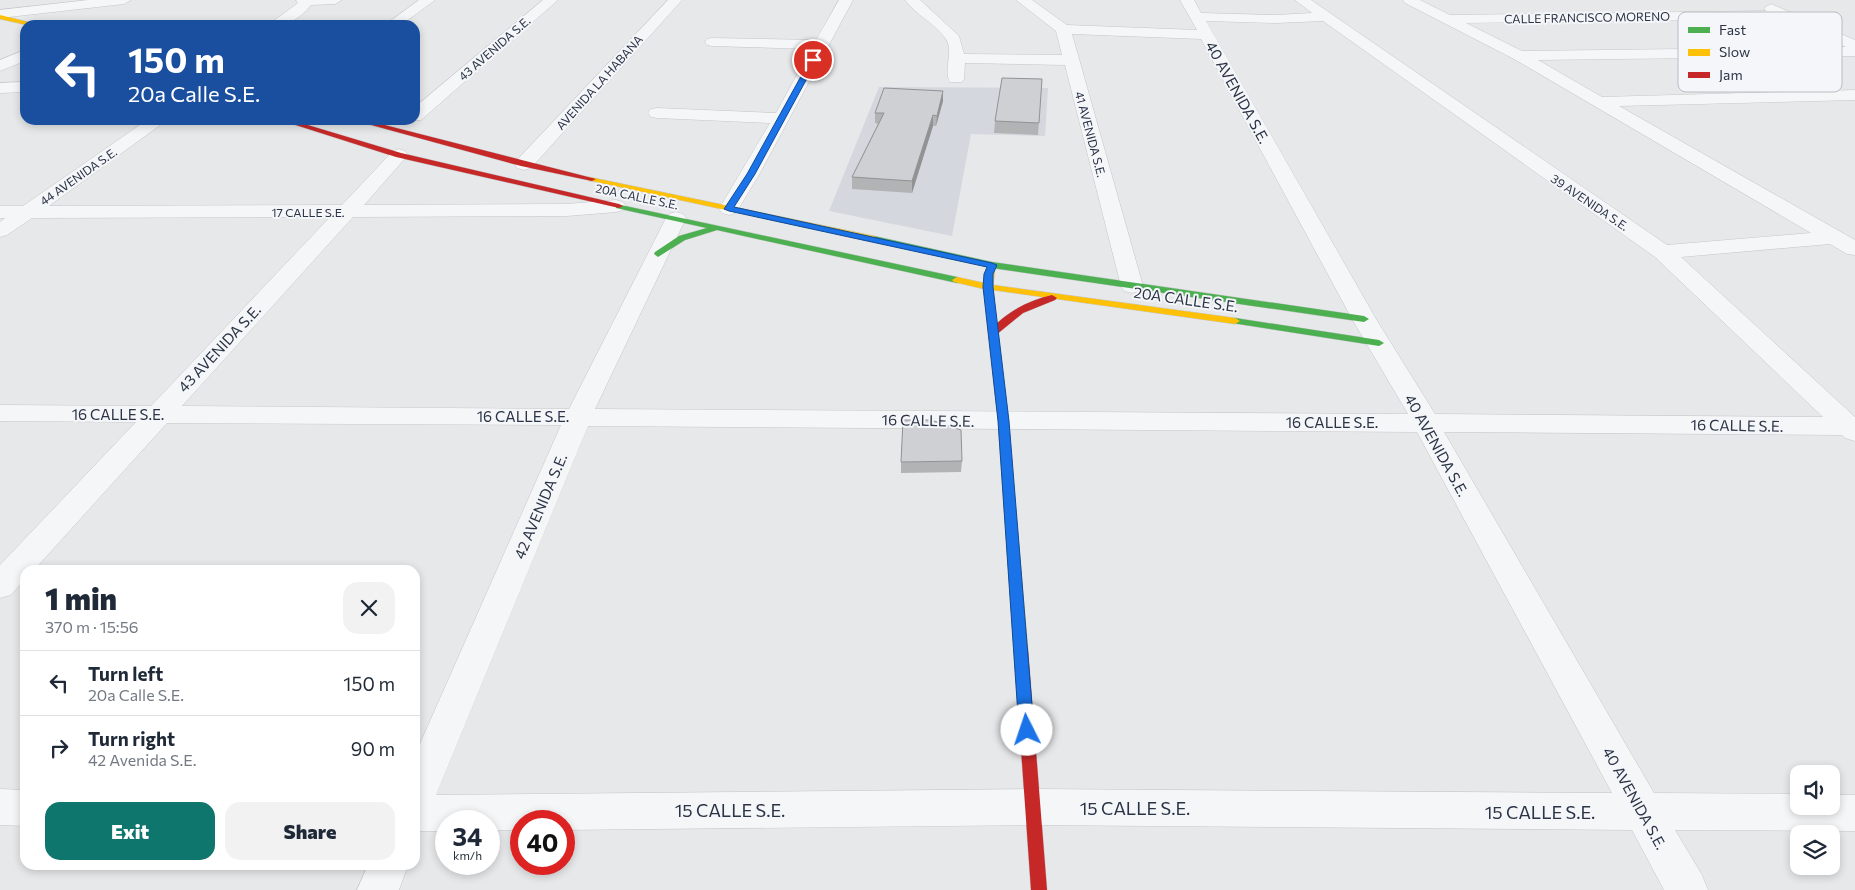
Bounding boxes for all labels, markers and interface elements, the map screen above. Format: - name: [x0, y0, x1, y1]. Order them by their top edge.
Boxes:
- street label: CALLE FRANCISCO MORENO: [1504, 9, 1670, 25]
- legend: [1678, 12, 1842, 92]
- street label: 43 AVENIDA S.E.: [455, 13, 533, 83]
- text: Fast: [1719, 21, 1746, 38]
- street label: AVENIDA LA HABANA: [553, 32, 645, 132]
- text: 150 m: [128, 37, 225, 80]
- street label: 40 AVENIDA S.E.: [1202, 38, 1274, 146]
- pin: [792, 39, 834, 81]
- icon: left: [45, 40, 110, 105]
- text: Slow: [1719, 43, 1750, 60]
- icon: arrive: [799, 46, 827, 74]
- text: Jam: [1719, 66, 1743, 83]
- text: 20a Calle S.E.: [128, 80, 260, 107]
- street label: 41 AVENIDA S.E.: [1073, 90, 1109, 179]
- street label: 44 AVENIDA S.E.: [37, 144, 119, 208]
- street label: 39 AVENIDA S.E.: [1549, 171, 1632, 233]
- street label: 20A CALLE S.E.: [594, 180, 680, 212]
- street label: 17 CALLE S.E.: [271, 205, 345, 219]
- street label: 20A CALLE S.E.: [1133, 283, 1239, 315]
- street label: 43 AVENIDA S.E.: [174, 301, 264, 395]
- street label: 40 AVENIDA S.E.: [1401, 391, 1473, 499]
- street label: 16 CALLE S.E.: [72, 405, 164, 423]
- street label: 16 CALLE S.E.: [477, 407, 569, 425]
- street label: 16 CALLE S.E.: [881, 410, 975, 430]
- street label: 16 CALLE S.E.: [1286, 413, 1378, 431]
- street label: 16 CALLE S.E.: [1690, 415, 1784, 435]
- street label: 42 AVENIDA S.E.: [510, 451, 570, 561]
- text: 1 min: [45, 579, 117, 616]
- button: close: [343, 582, 395, 634]
- text: 370 m · 15:56: [45, 617, 139, 636]
- text: Turn left: [88, 662, 163, 685]
- icon: left: [45, 669, 73, 697]
- text: 150 m: [343, 672, 395, 695]
- text: 20a Calle S.E.: [88, 685, 184, 704]
- position arrow: [1000, 703, 1052, 755]
- text: Turn right: [88, 727, 175, 750]
- icon: right: [45, 734, 73, 762]
- text: 90 m: [351, 737, 395, 760]
- street label: 40 AVENIDA S.E.: [1599, 744, 1671, 852]
- text: 42 Avenida S.E.: [88, 750, 196, 769]
- map controls: [1790, 765, 1840, 875]
- button: sound: [1790, 765, 1840, 815]
- street label: 15 CALLE S.E.: [1080, 797, 1190, 819]
- street label: 15 CALLE S.E.: [675, 799, 785, 821]
- street label: 15 CALLE S.E.: [1485, 801, 1595, 823]
- button: Exit: [45, 802, 215, 860]
- button: Share: [225, 802, 395, 860]
- speed limit sign: 40: [510, 810, 575, 875]
- text: 34: [453, 821, 482, 851]
- button: layers: [1790, 825, 1840, 875]
- text: km/h: [453, 848, 482, 862]

